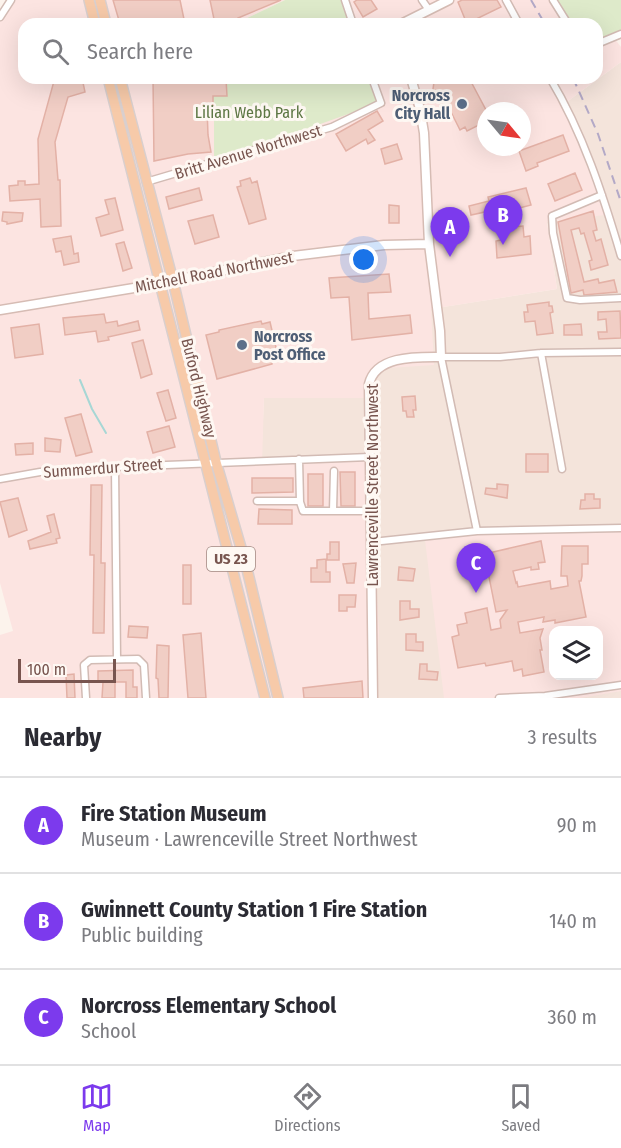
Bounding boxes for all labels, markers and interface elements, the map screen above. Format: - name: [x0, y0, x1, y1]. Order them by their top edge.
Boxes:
- search box: [18, 18, 603, 84]
- icon: search: [39, 35, 72, 68]
- text: Search here: [87, 38, 193, 65]
- place label: Norcross City Hall: [392, 86, 451, 123]
- marker: Norcross City Hall: [455, 97, 469, 111]
- north arrow: [477, 102, 531, 156]
- park label: Lilian Webb Park: [195, 103, 304, 122]
- street label: Britt Avenue Northwest: [172, 120, 324, 183]
- pin: B: [484, 196, 522, 245]
- pin: A: [430, 208, 470, 257]
- your location: [349, 245, 378, 274]
- street label: Mitchell Road Northwest: [133, 247, 295, 297]
- place label: Norcross Post Office: [254, 327, 326, 364]
- street label: Buford Highway: [177, 336, 221, 441]
- marker: Norcross Post Office: [235, 338, 249, 352]
- street label: Lawrenceville Street Northwest: [363, 383, 382, 587]
- street label: Summerdur Street: [43, 454, 164, 482]
- pin: C: [456, 544, 496, 593]
- road number: US 23: [207, 547, 255, 571]
- map controls: [549, 626, 603, 680]
- button: layers: [549, 626, 603, 680]
- scale bar: [18, 656, 116, 684]
- text: 100 m: [27, 660, 66, 679]
- text: Nearby: [24, 722, 101, 753]
- text: 3 results: [528, 725, 597, 749]
- text: Fire Station Museum: [81, 800, 266, 827]
- text: A: [38, 813, 49, 837]
- text: 90 m: [557, 813, 597, 837]
- text: Museum · Lawrenceville Street Northwest: [81, 827, 418, 851]
- text: Gwinnett County Station 1 Fire Station: [81, 896, 427, 923]
- text: B: [38, 909, 49, 933]
- text: 140 m: [549, 909, 597, 933]
- text: Public building: [81, 923, 203, 947]
- text: Norcross Elementary School: [81, 992, 336, 1019]
- text: C: [38, 1005, 49, 1029]
- text: 360 m: [548, 1005, 597, 1029]
- text: School: [81, 1019, 136, 1043]
- tab: Map: [80, 1080, 113, 1135]
- tab: Directions: [274, 1080, 341, 1135]
- tab: Saved: [501, 1080, 541, 1135]

